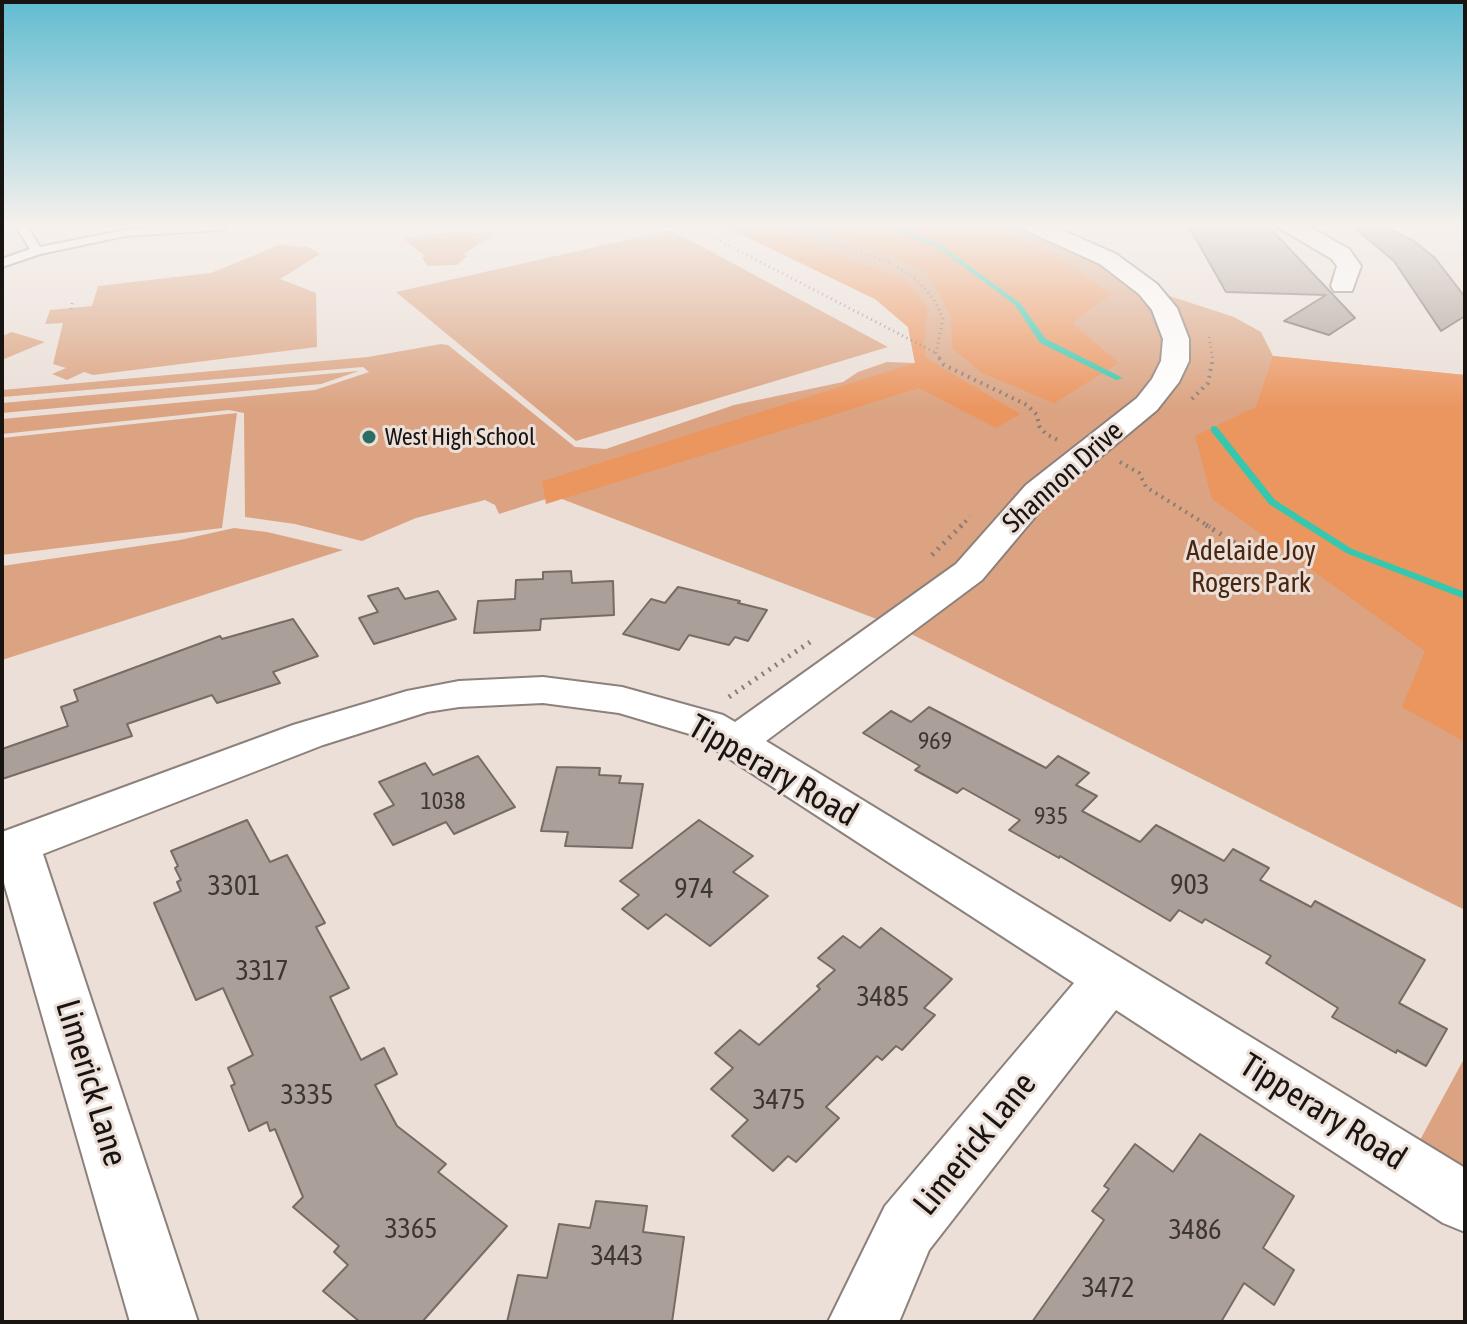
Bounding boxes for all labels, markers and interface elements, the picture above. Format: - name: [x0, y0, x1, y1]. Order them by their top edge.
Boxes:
- street label: Shannon Drive: [996, 414, 1130, 540]
- place label: West High School: [385, 423, 535, 451]
- marker: West High School: [360, 428, 378, 446]
- park label: Adelaide Joy Rogers Park: [1186, 534, 1316, 600]
- street label: Tipperary Road: [681, 706, 865, 836]
- house number: 969: [918, 727, 952, 755]
- house number: 1038: [420, 787, 466, 815]
- house number: 935: [1034, 802, 1068, 830]
- house number: 903: [1170, 868, 1210, 902]
- house number: 3301: [208, 869, 260, 903]
- house number: 974: [674, 872, 714, 906]
- house number: 3317: [236, 954, 288, 988]
- house number: 3485: [857, 980, 909, 1014]
- street label: Limerick Lane: [46, 995, 136, 1171]
- street label: Tipperary Road: [1232, 1045, 1414, 1179]
- street label: Limerick Lane: [905, 1064, 1045, 1224]
- house number: 3335: [281, 1078, 333, 1112]
- house number: 3475: [753, 1083, 805, 1117]
- house number: 3365: [385, 1212, 437, 1246]
- house number: 3486: [1169, 1213, 1221, 1247]
- house number: 3443: [591, 1239, 643, 1273]
- house number: 3472: [1082, 1271, 1134, 1305]

